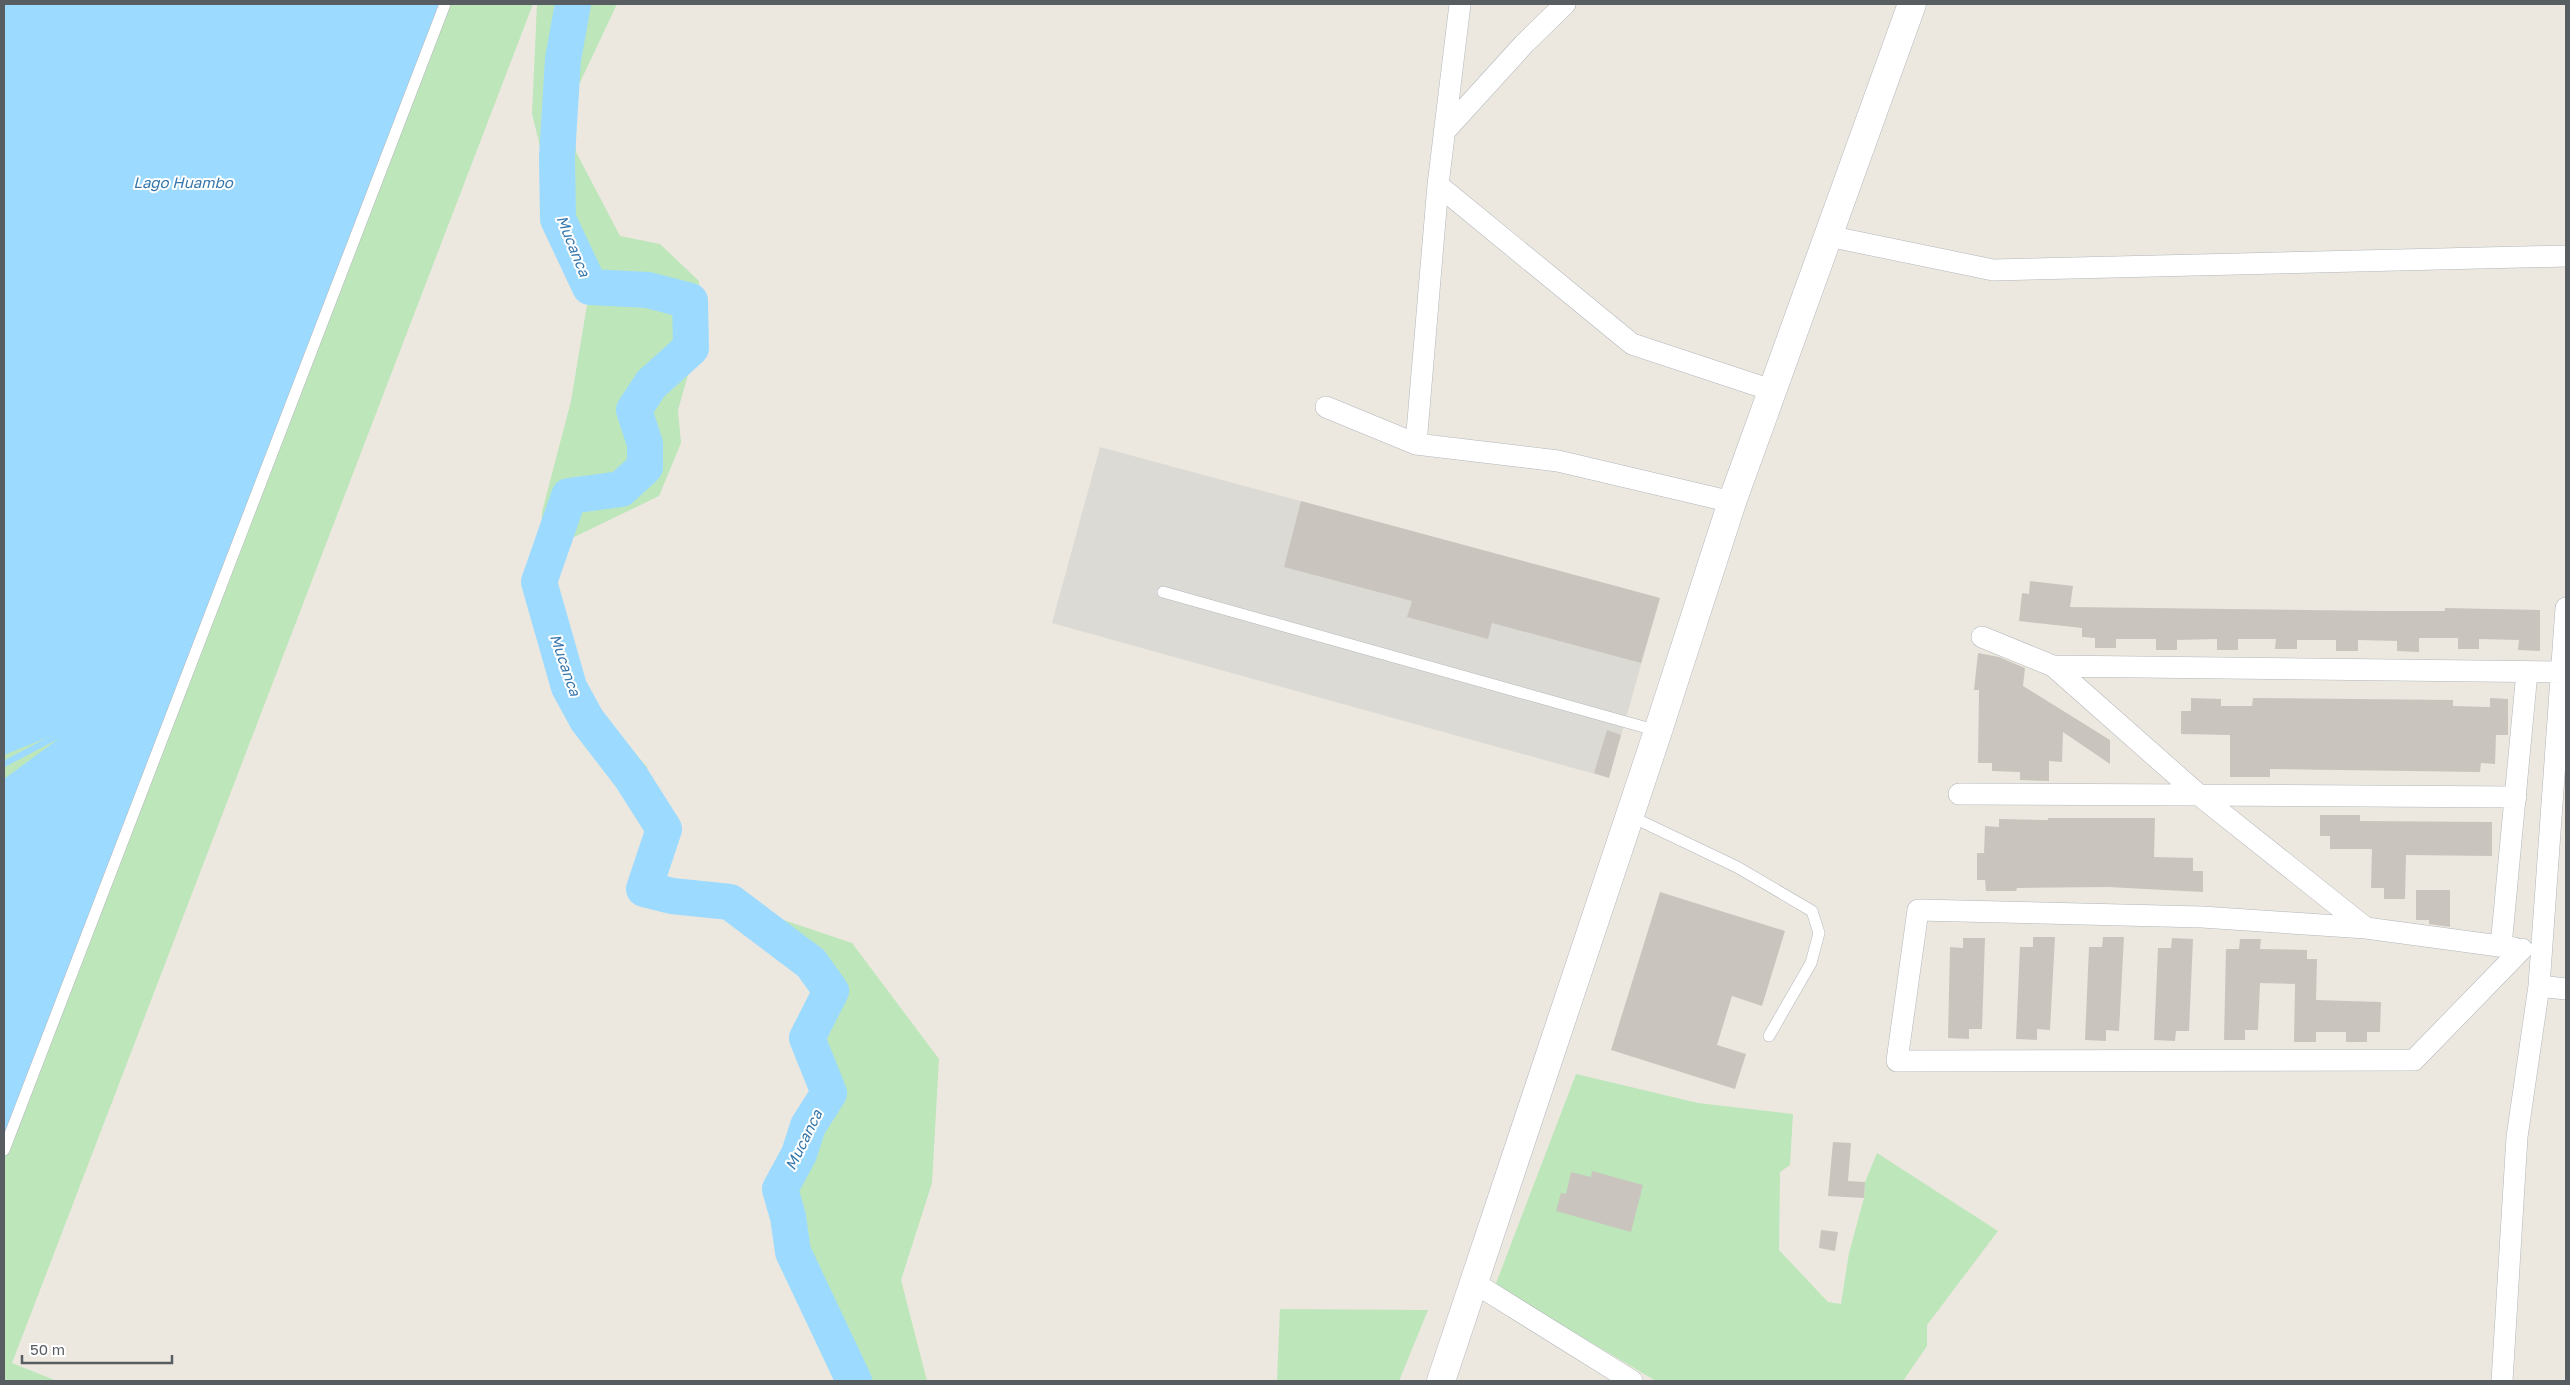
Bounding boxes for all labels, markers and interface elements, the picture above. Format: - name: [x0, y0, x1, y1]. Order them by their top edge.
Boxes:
- water label: Lago Huambo: [133, 173, 234, 192]
- water label: Mucanca: [553, 212, 595, 279]
- water label: Mucanca: [547, 631, 585, 699]
- water label: Mucanca: [781, 1106, 826, 1173]
- scale bar: [22, 1332, 172, 1364]
- text: 50 m: [30, 1340, 65, 1358]

